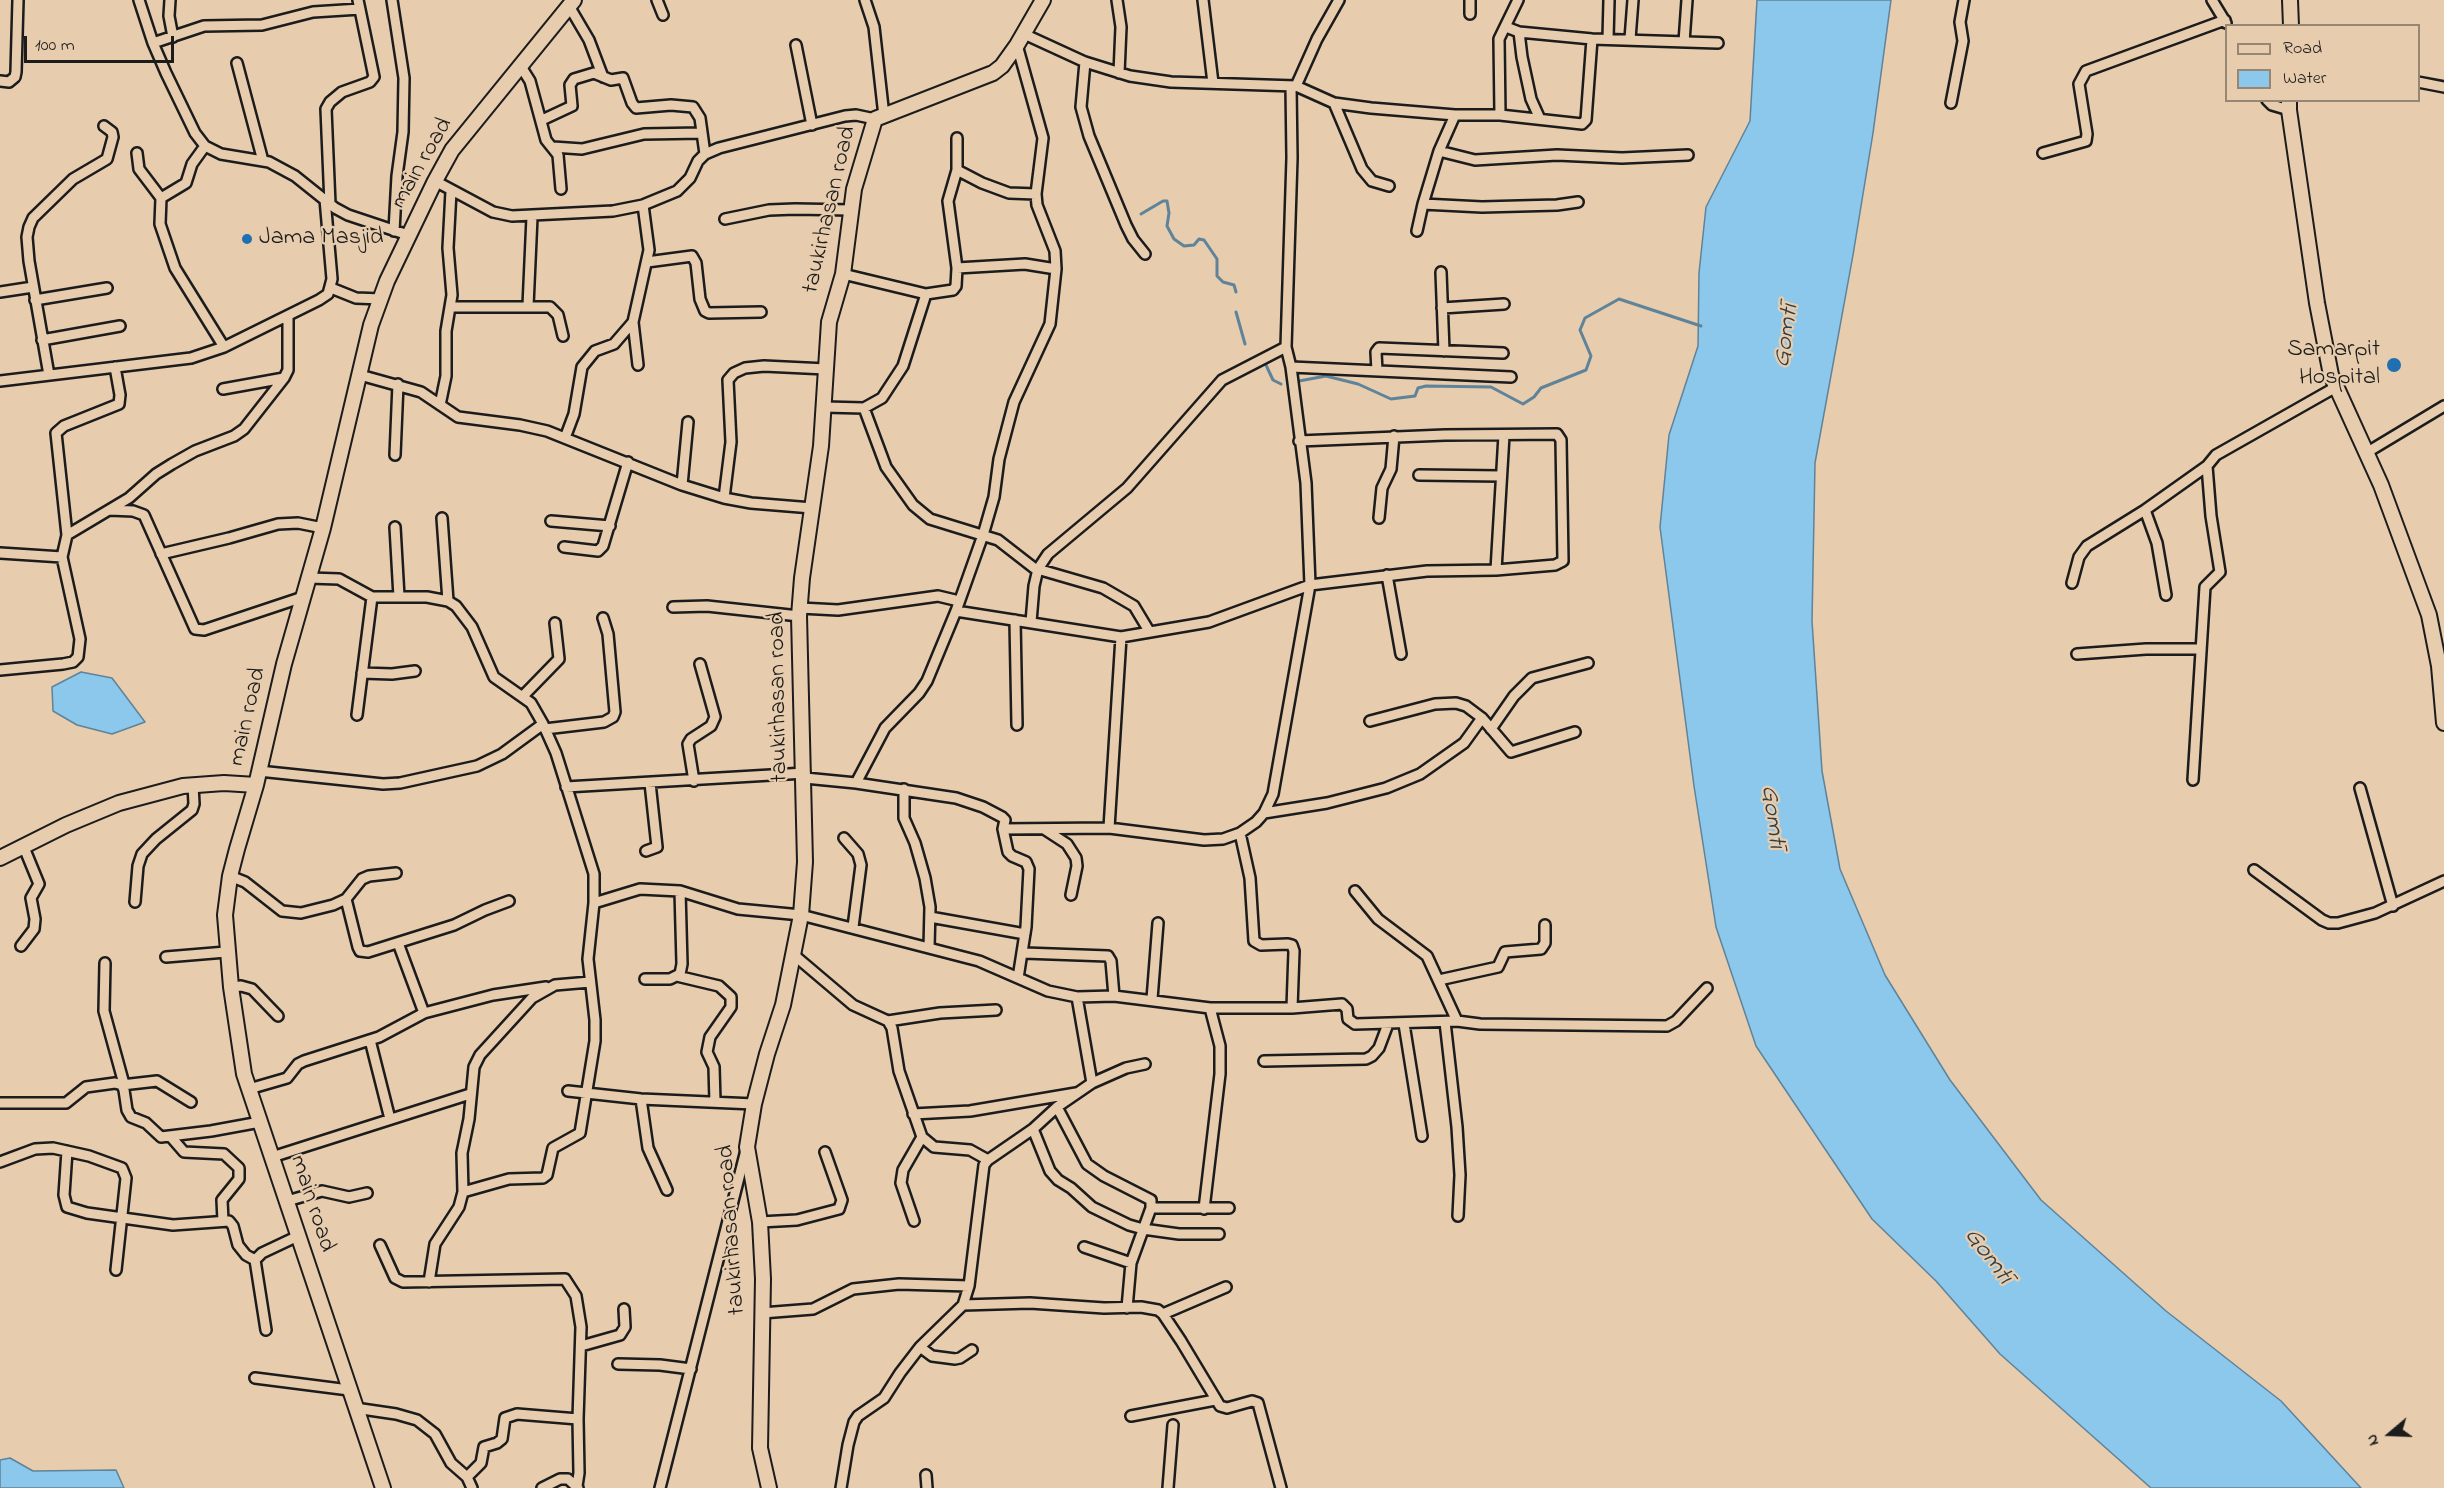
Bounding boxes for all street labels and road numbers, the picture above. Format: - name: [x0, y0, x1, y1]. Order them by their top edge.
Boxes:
- street label: main road: [386, 113, 460, 215]
- street label: taukirhasan road: [798, 124, 864, 296]
- street label: taukirhasan road: [764, 611, 796, 783]
- street label: main road: [224, 665, 274, 769]
- street label: taukirhasan road: [713, 1144, 753, 1316]
- street label: main road: [282, 1152, 340, 1256]

